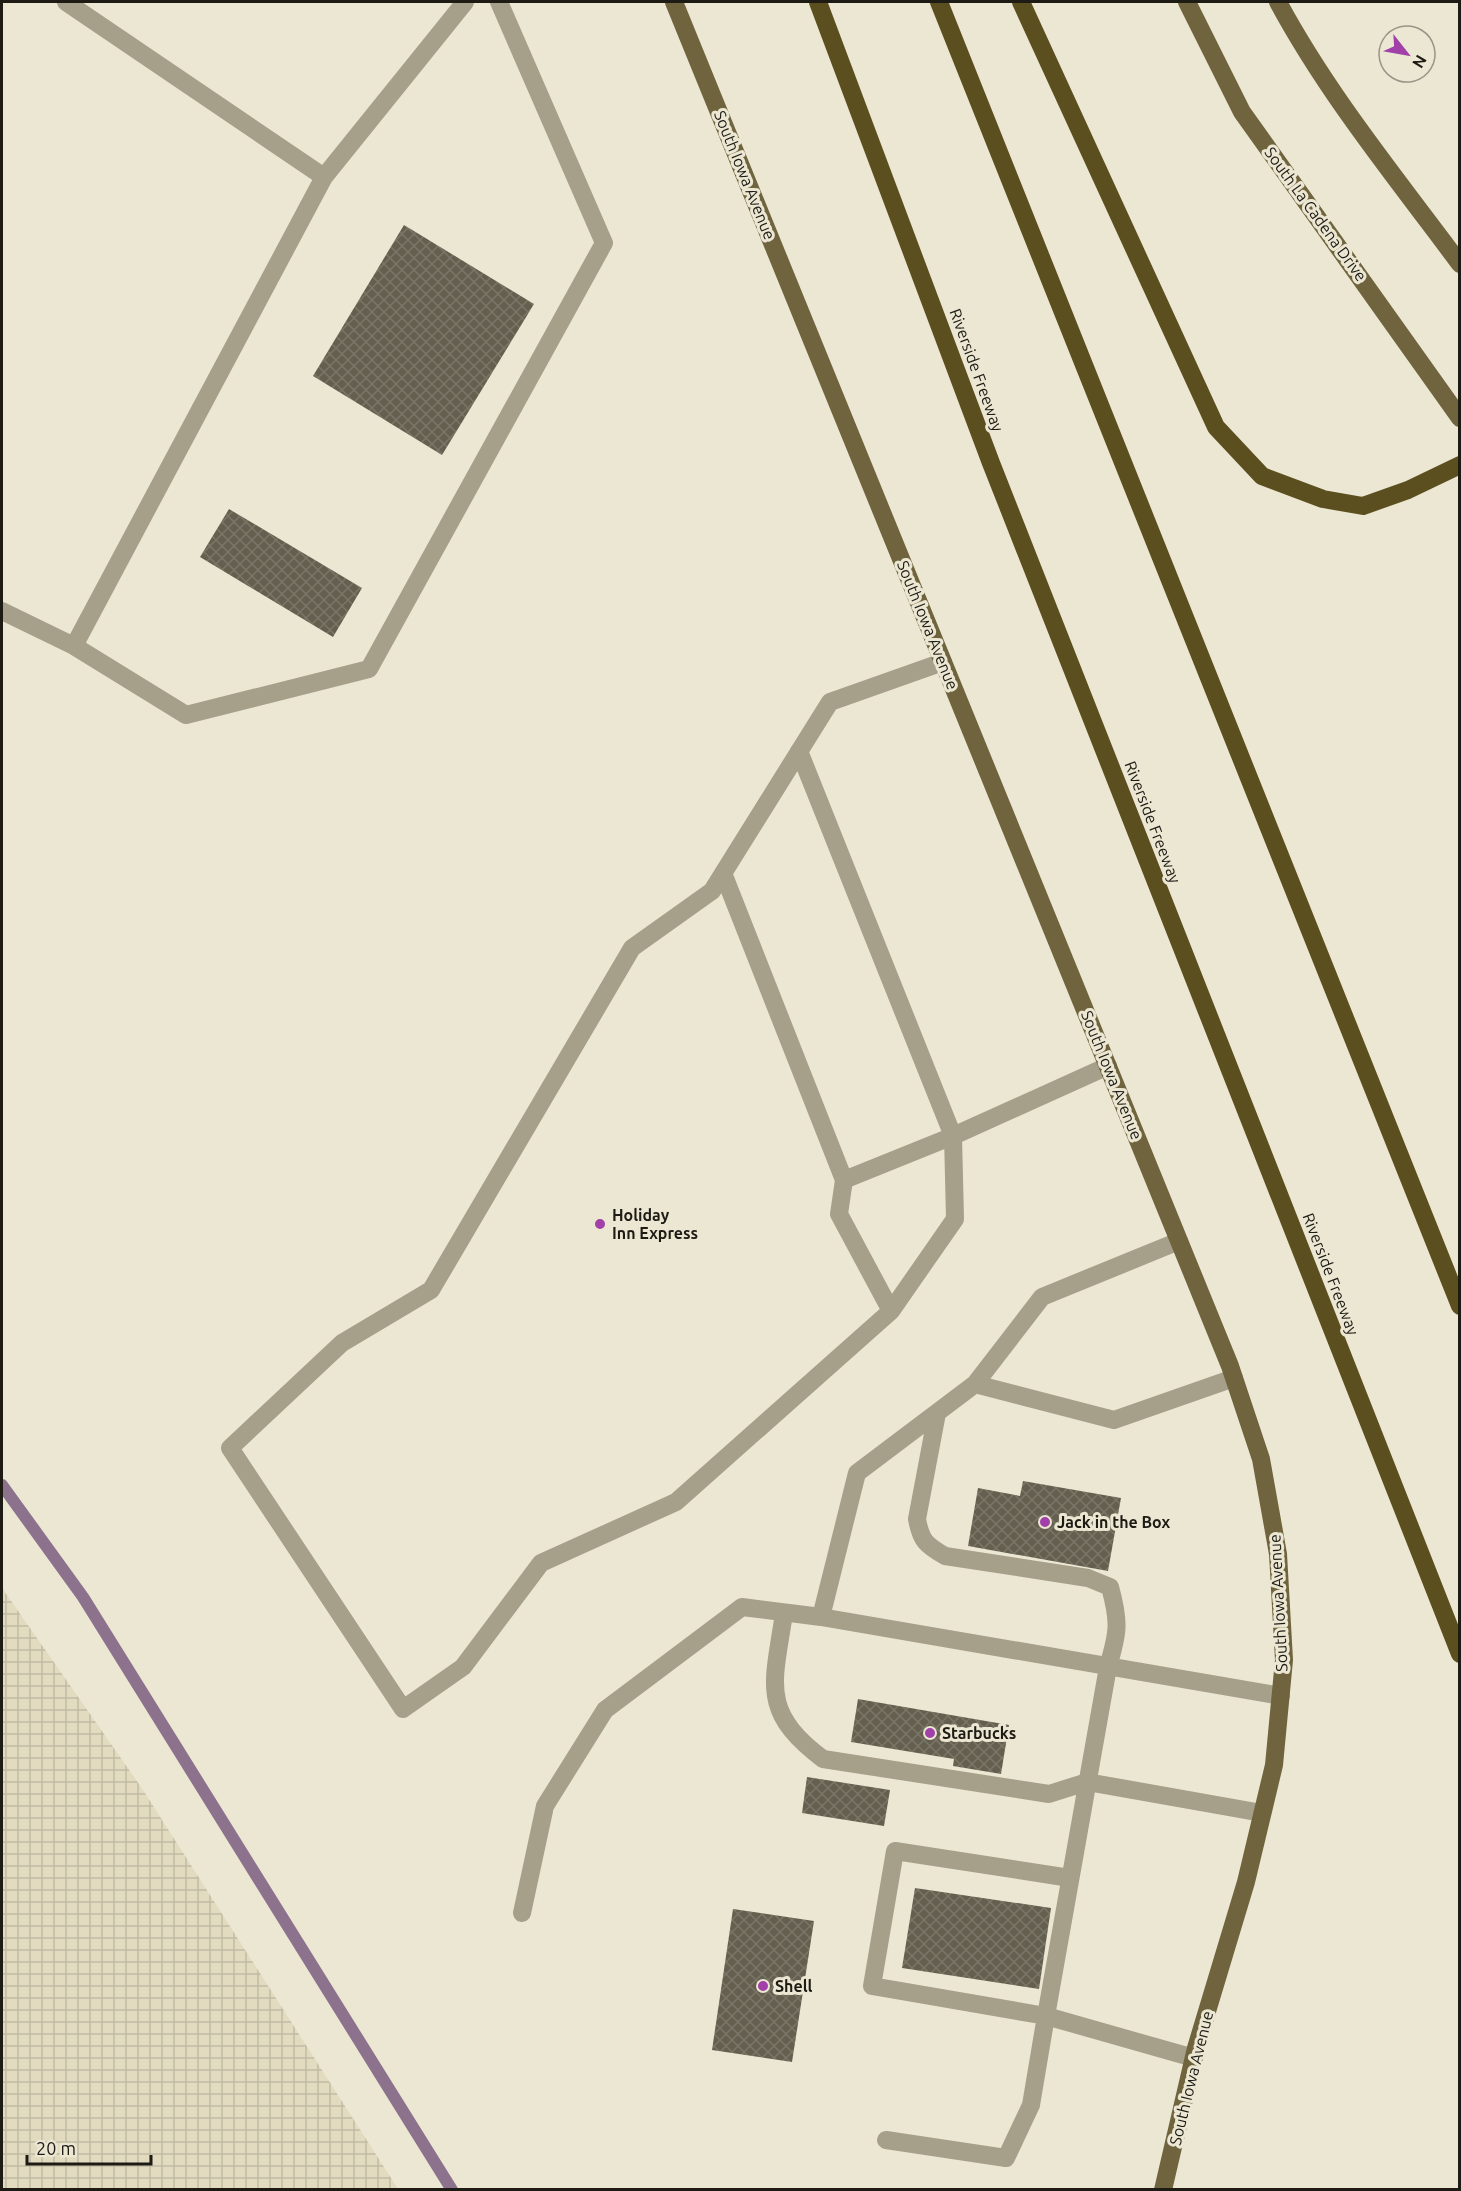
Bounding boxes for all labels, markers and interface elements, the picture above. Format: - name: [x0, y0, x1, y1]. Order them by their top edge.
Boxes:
- north arrow: [1377, 24, 1437, 84]
- text: N: [1409, 52, 1431, 71]
- street label: South Iowa Avenue: [711, 108, 779, 242]
- street label: South La Cadena Drive: [1261, 144, 1371, 284]
- street label: Riverside Freeway: [946, 306, 1008, 434]
- street label: South Iowa Avenue: [894, 558, 962, 692]
- street label: Riverside Freeway: [1121, 758, 1185, 886]
- street label: South Iowa Avenue: [1078, 1008, 1146, 1142]
- place label: Holiday Inn Express: [612, 1206, 698, 1242]
- street label: Riverside Freeway: [1299, 1210, 1363, 1338]
- marker: Holiday Inn Express: [593, 1217, 607, 1231]
- place label: Jack in the Box: [1057, 1513, 1170, 1531]
- marker: Jack in the Box: [1038, 1515, 1052, 1529]
- street label: South Iowa Avenue: [1265, 1534, 1291, 1672]
- place label: Starbucks: [942, 1724, 1016, 1742]
- marker: Starbucks: [923, 1726, 937, 1740]
- place label: Shell: [775, 1977, 813, 1995]
- marker: Shell: [756, 1979, 770, 1993]
- street label: South Iowa Avenue: [1166, 2009, 1216, 2147]
- scale bar: [27, 2128, 152, 2166]
- text: 20 m: [36, 2138, 76, 2158]

